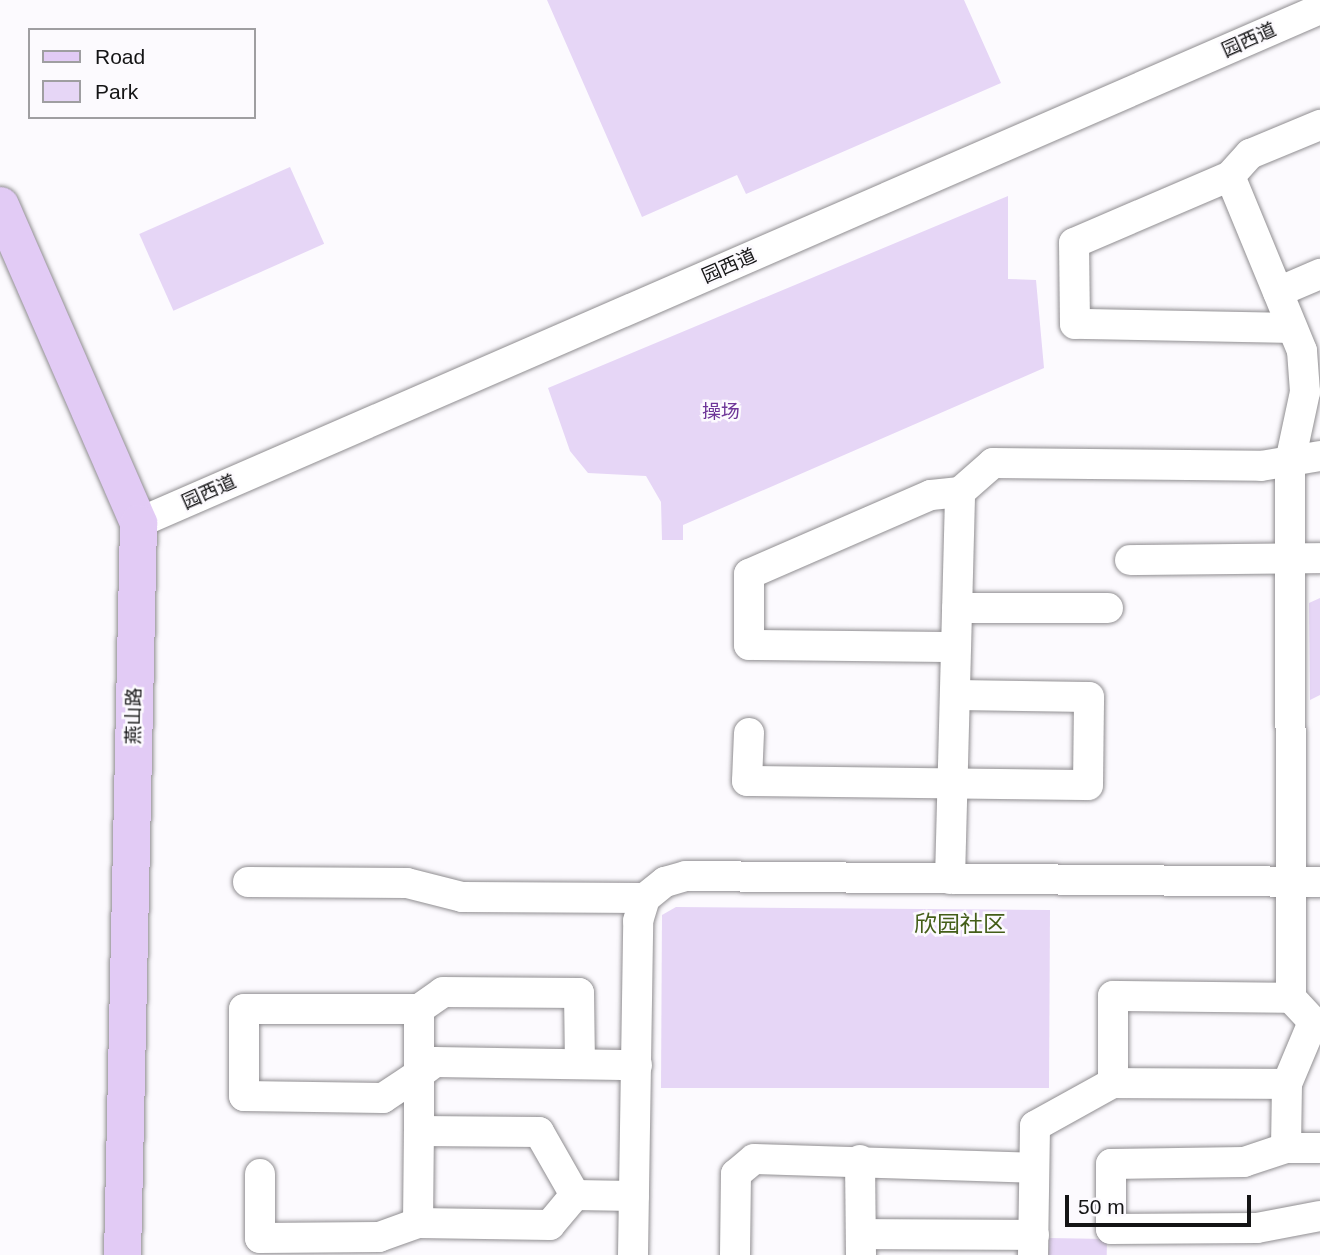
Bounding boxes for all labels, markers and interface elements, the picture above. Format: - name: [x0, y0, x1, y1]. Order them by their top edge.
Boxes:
- street label: 园西道: [1218, 18, 1280, 62]
- legend: [28, 28, 256, 119]
- text: Road: [95, 45, 145, 68]
- text: Park: [95, 80, 138, 103]
- street label: 园西道: [698, 244, 760, 288]
- park label: 操场: [702, 401, 740, 423]
- street label: 园西道: [178, 470, 240, 514]
- street label: 燕山路: [122, 687, 146, 745]
- district label: 欣园社区: [914, 910, 1006, 938]
- scale bar: [1068, 1182, 1254, 1226]
- text: 50 m: [1078, 1195, 1125, 1218]

